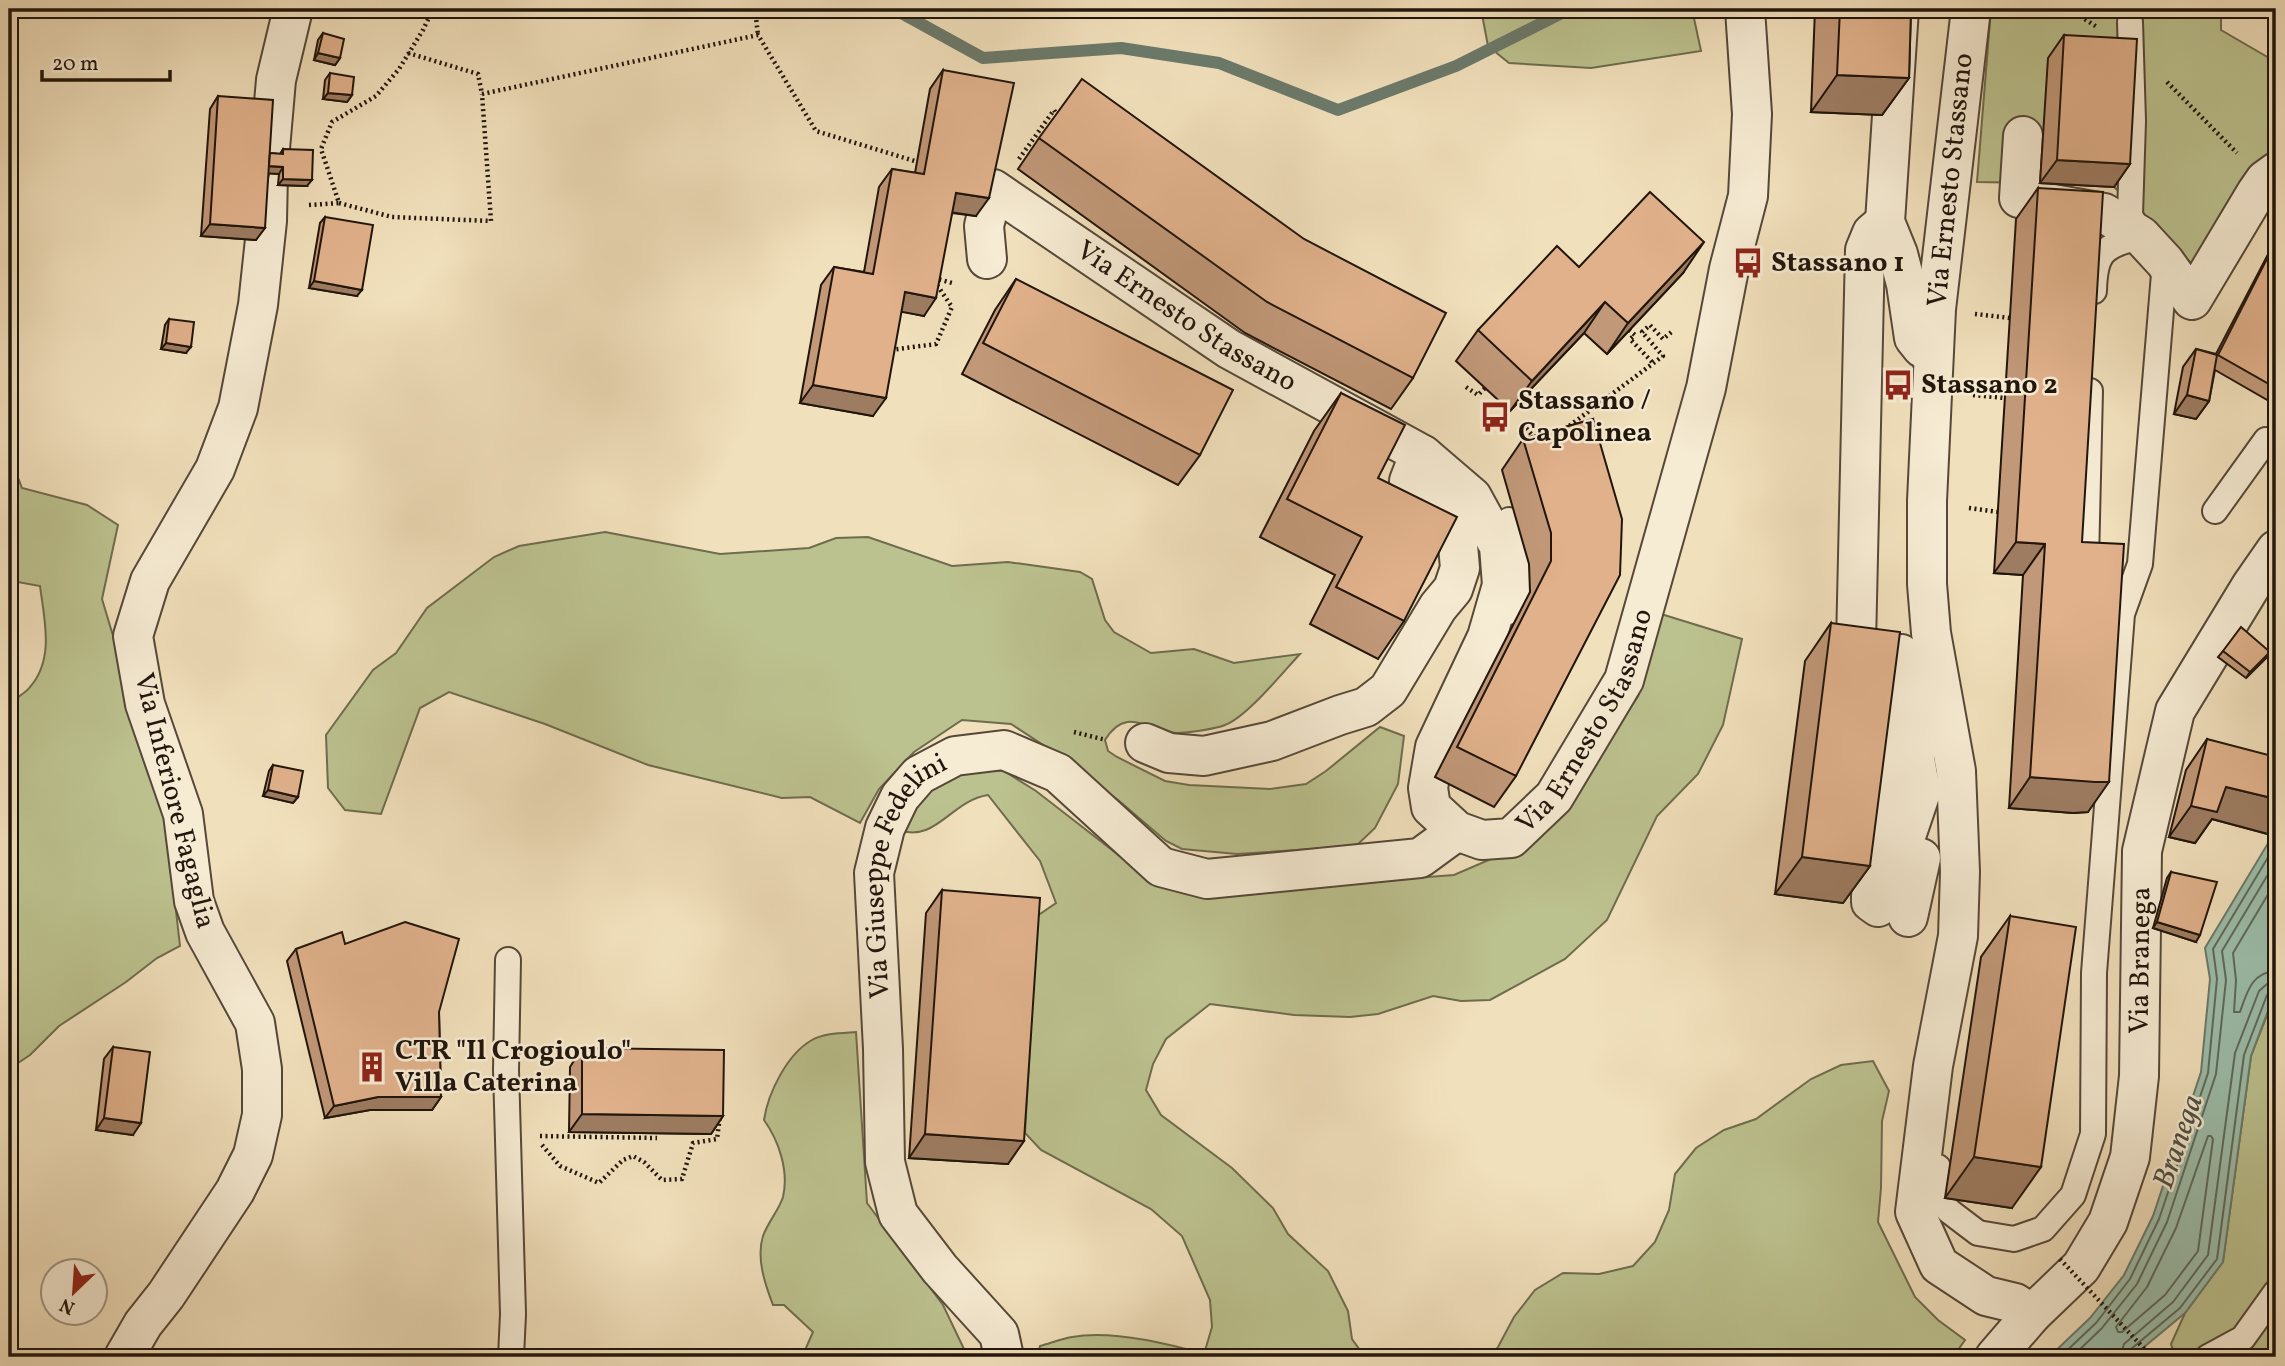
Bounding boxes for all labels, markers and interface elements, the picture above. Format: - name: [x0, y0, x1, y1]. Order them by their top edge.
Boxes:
- scale bar: [42, 38, 170, 82]
- text: 20 m: [52, 50, 98, 79]
- street label: Via Ernesto Stassano: [1918, 51, 1984, 309]
- street label: Via Ernesto Stassano: [1068, 231, 1304, 402]
- place label: Stassano 1: [1771, 244, 1905, 283]
- bus stop icon: Stassano 1: [1731, 246, 1765, 280]
- place label: Stassano 2: [1921, 366, 2058, 405]
- bus stop icon: Stassano 2: [1881, 368, 1915, 402]
- place label: Stassano / Capolinea: [1518, 382, 1652, 453]
- bus stop icon: Stassano / Capolinea: [1478, 400, 1512, 434]
- street label: Via Ernesto Stassano: [1507, 604, 1663, 843]
- street label: Via Inferiore Fagaglia: [123, 669, 225, 933]
- street label: Via Giuseppe Fedelini: [854, 744, 954, 1000]
- street label: Via Branega: [2120, 886, 2161, 1034]
- place label: CTR "Il Crogioulo" Villa Caterina: [395, 1032, 631, 1103]
- building icon: CTR "Il Crogioulo" Villa Caterina: [355, 1050, 389, 1084]
- water label: Branega: [2143, 1090, 2215, 1194]
- north arrow: [38, 1258, 108, 1328]
- text: N: [56, 1291, 79, 1320]

